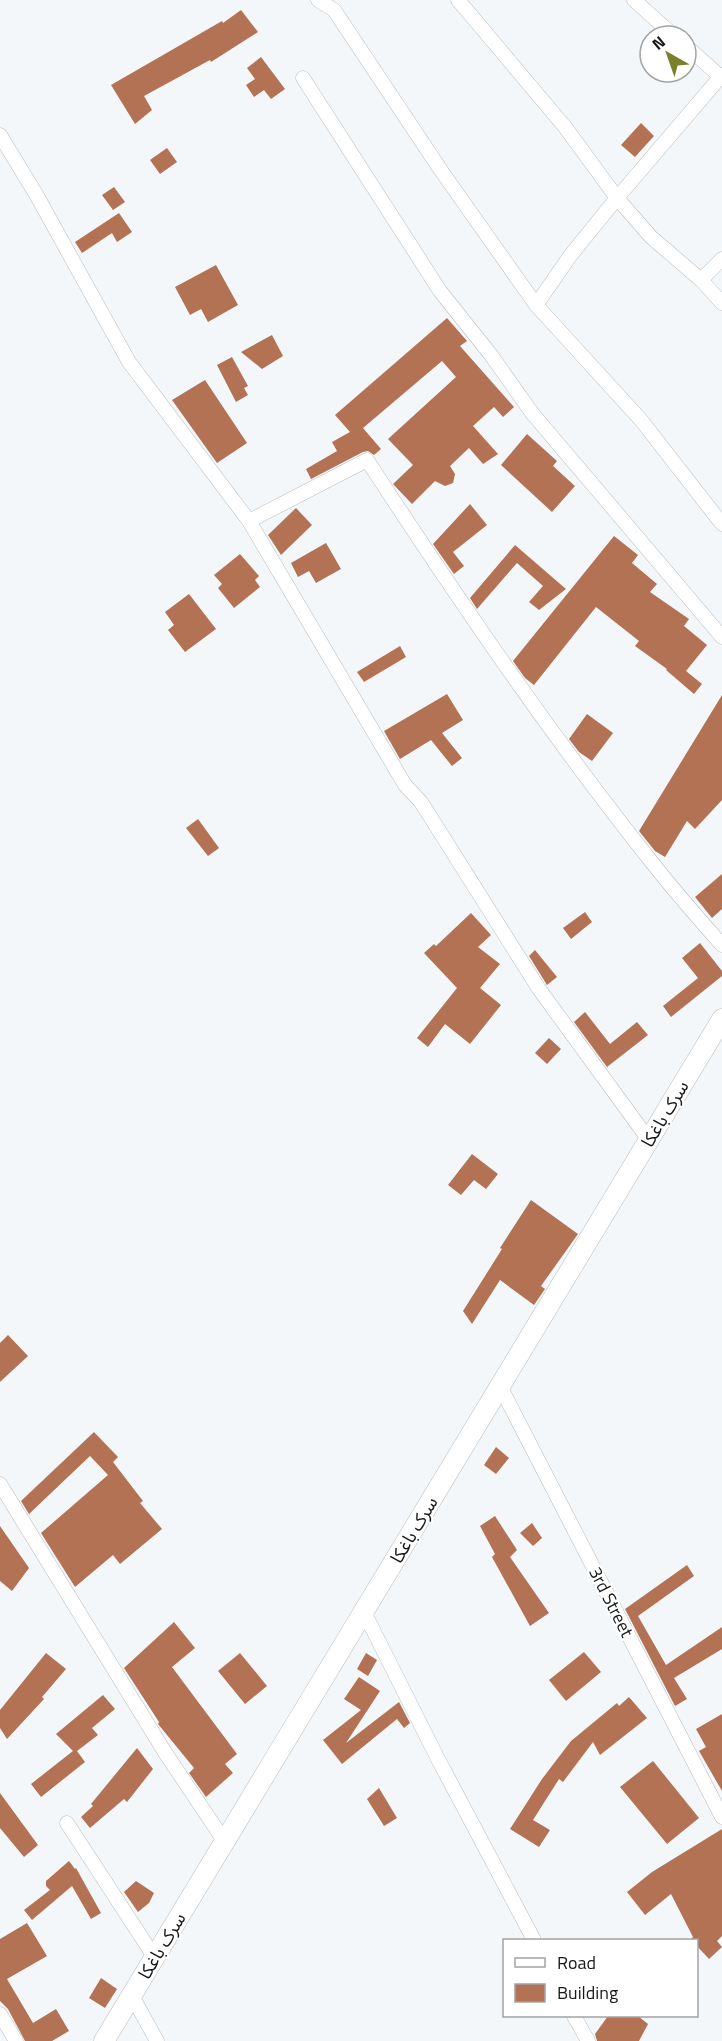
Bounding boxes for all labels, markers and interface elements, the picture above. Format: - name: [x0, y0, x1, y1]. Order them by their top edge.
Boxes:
- north arrow: [638, 24, 698, 84]
- text: N: [646, 30, 670, 55]
- street label: سرک باغکا: [634, 1075, 695, 1152]
- street label: سرک باغکا: [383, 1491, 444, 1568]
- street label: 3rd Street: [582, 1562, 641, 1642]
- street label: سرک باغکا: [131, 1907, 192, 1984]
- legend: [503, 1939, 698, 2017]
- text: Road: [557, 1949, 596, 1976]
- text: Building: [557, 1979, 618, 2006]

